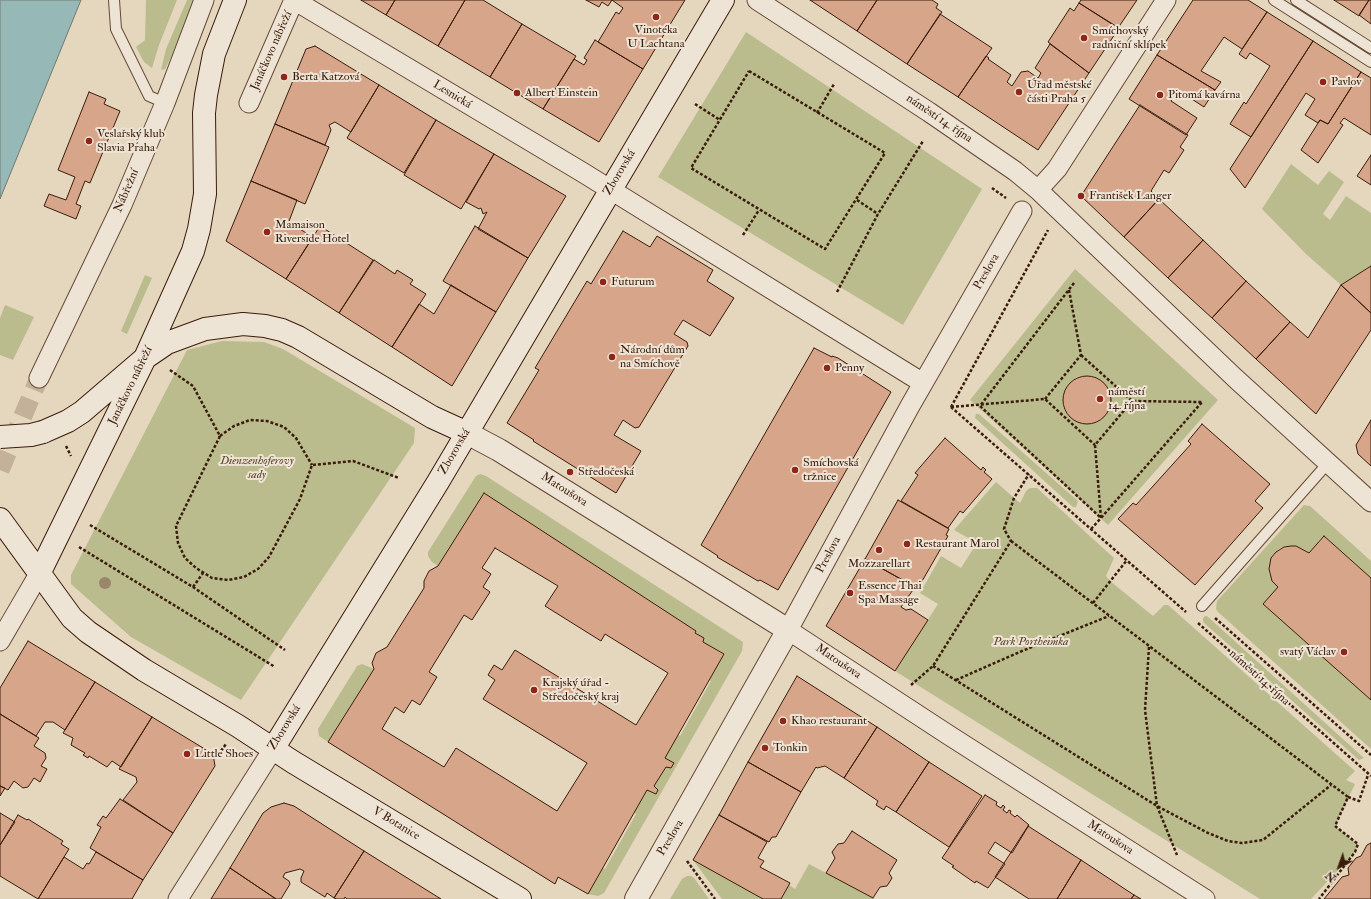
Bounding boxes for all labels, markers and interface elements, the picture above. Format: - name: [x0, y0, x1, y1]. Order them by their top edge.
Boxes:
- street label: Janáčkovo nábřeží: [248, 9, 296, 93]
- marker: Vinotéka U Lachtana: [651, 12, 661, 22]
- place label: Vinotéka U Lachtana: [627, 23, 685, 51]
- place label: Smíchovský radniční sklípek: [1092, 24, 1166, 52]
- marker: Smíchovský radniční sklípek: [1079, 33, 1089, 43]
- place label: Berta Katzová: [292, 70, 359, 84]
- marker: Berta Katzová: [279, 72, 289, 82]
- place label: Pavlov: [1331, 75, 1361, 89]
- marker: Pavlov: [1318, 77, 1328, 87]
- street label: Lesnická: [430, 78, 474, 112]
- place label: Úřad městské části Praha 5: [1027, 78, 1092, 106]
- place label: Albert Einstein: [525, 86, 598, 100]
- marker: Úřad městské části Praha 5: [1014, 87, 1024, 97]
- marker: Albert Einstein: [512, 88, 522, 98]
- place label: Pitomá kavárna: [1168, 88, 1241, 102]
- marker: Pitomá kavárna: [1155, 90, 1165, 100]
- street label: náměstí 14. října: [903, 92, 975, 146]
- place label: Veslařský klub Slavia Praha: [97, 127, 165, 155]
- marker: Veslařský klub Slavia Praha: [84, 136, 94, 146]
- street label: Zborovská: [601, 148, 639, 198]
- street label: Nábřežní: [111, 167, 143, 215]
- place label: František Langer: [1089, 189, 1171, 203]
- marker: František Langer: [1076, 191, 1086, 201]
- place label: Mamaison Riverside Hotel: [275, 218, 349, 246]
- marker: Mamaison Riverside Hotel: [262, 227, 272, 237]
- street label: Preslova: [971, 251, 1003, 293]
- place label: Futurum: [611, 275, 655, 289]
- marker: Futurum: [598, 277, 608, 287]
- place label: Národní dům na Smíchově: [620, 343, 685, 371]
- street label: Janáčkovo nábřeží: [106, 344, 156, 428]
- marker: Národní dům na Smíchově: [607, 352, 617, 362]
- place label: Penny: [835, 361, 864, 375]
- marker: Penny: [822, 363, 832, 373]
- place label: náměstí 14. října: [1108, 385, 1145, 413]
- marker: náměstí 14. října: [1095, 394, 1105, 404]
- street label: Zborovská: [436, 426, 474, 478]
- park label: Dienzenhoferovy sady: [220, 454, 294, 482]
- place label: Smíchovská tržnice: [803, 456, 859, 484]
- place label: Středočeská: [578, 465, 634, 479]
- marker: Smíchovská tržnice: [790, 465, 800, 475]
- marker: Středočeská: [565, 467, 575, 477]
- street label: Matoušova: [538, 470, 590, 510]
- street label: Preslova: [813, 534, 845, 576]
- place label: Restaurant Marol: [915, 537, 999, 551]
- marker: Restaurant Marol: [902, 539, 912, 549]
- marker: Mozzarellart: [874, 545, 884, 555]
- place label: Mozzarellart: [848, 557, 910, 571]
- place label: Essence Thai Spa Massage: [858, 579, 922, 607]
- marker: Essence Thai Spa Massage: [845, 588, 855, 598]
- park label: Park Portheimka: [993, 635, 1069, 649]
- street label: Matoušova: [812, 641, 864, 683]
- place label: svatý Václav: [1280, 645, 1336, 659]
- street label: náměstí 14. října: [1226, 647, 1292, 709]
- marker: svatý Václav: [1339, 647, 1349, 657]
- place label: Krajský úřad - Středočeský kraj: [542, 676, 619, 704]
- marker: Krajský úřad - Středočeský kraj: [529, 685, 539, 695]
- street label: Zborovská: [265, 703, 305, 753]
- place label: Khao restaurant: [791, 714, 867, 728]
- marker: Khao restaurant: [778, 716, 788, 726]
- place label: Tonkin: [773, 741, 807, 755]
- marker: Tonkin: [760, 743, 770, 753]
- place label: Little Shoes: [195, 747, 253, 761]
- marker: Little Shoes: [182, 749, 192, 759]
- street label: V Botanice: [370, 804, 422, 844]
- street label: Preslova: [655, 817, 687, 859]
- street label: Matoušova: [1084, 818, 1136, 858]
- north arrow: [1319, 847, 1359, 887]
- text: N: [1323, 868, 1339, 885]

